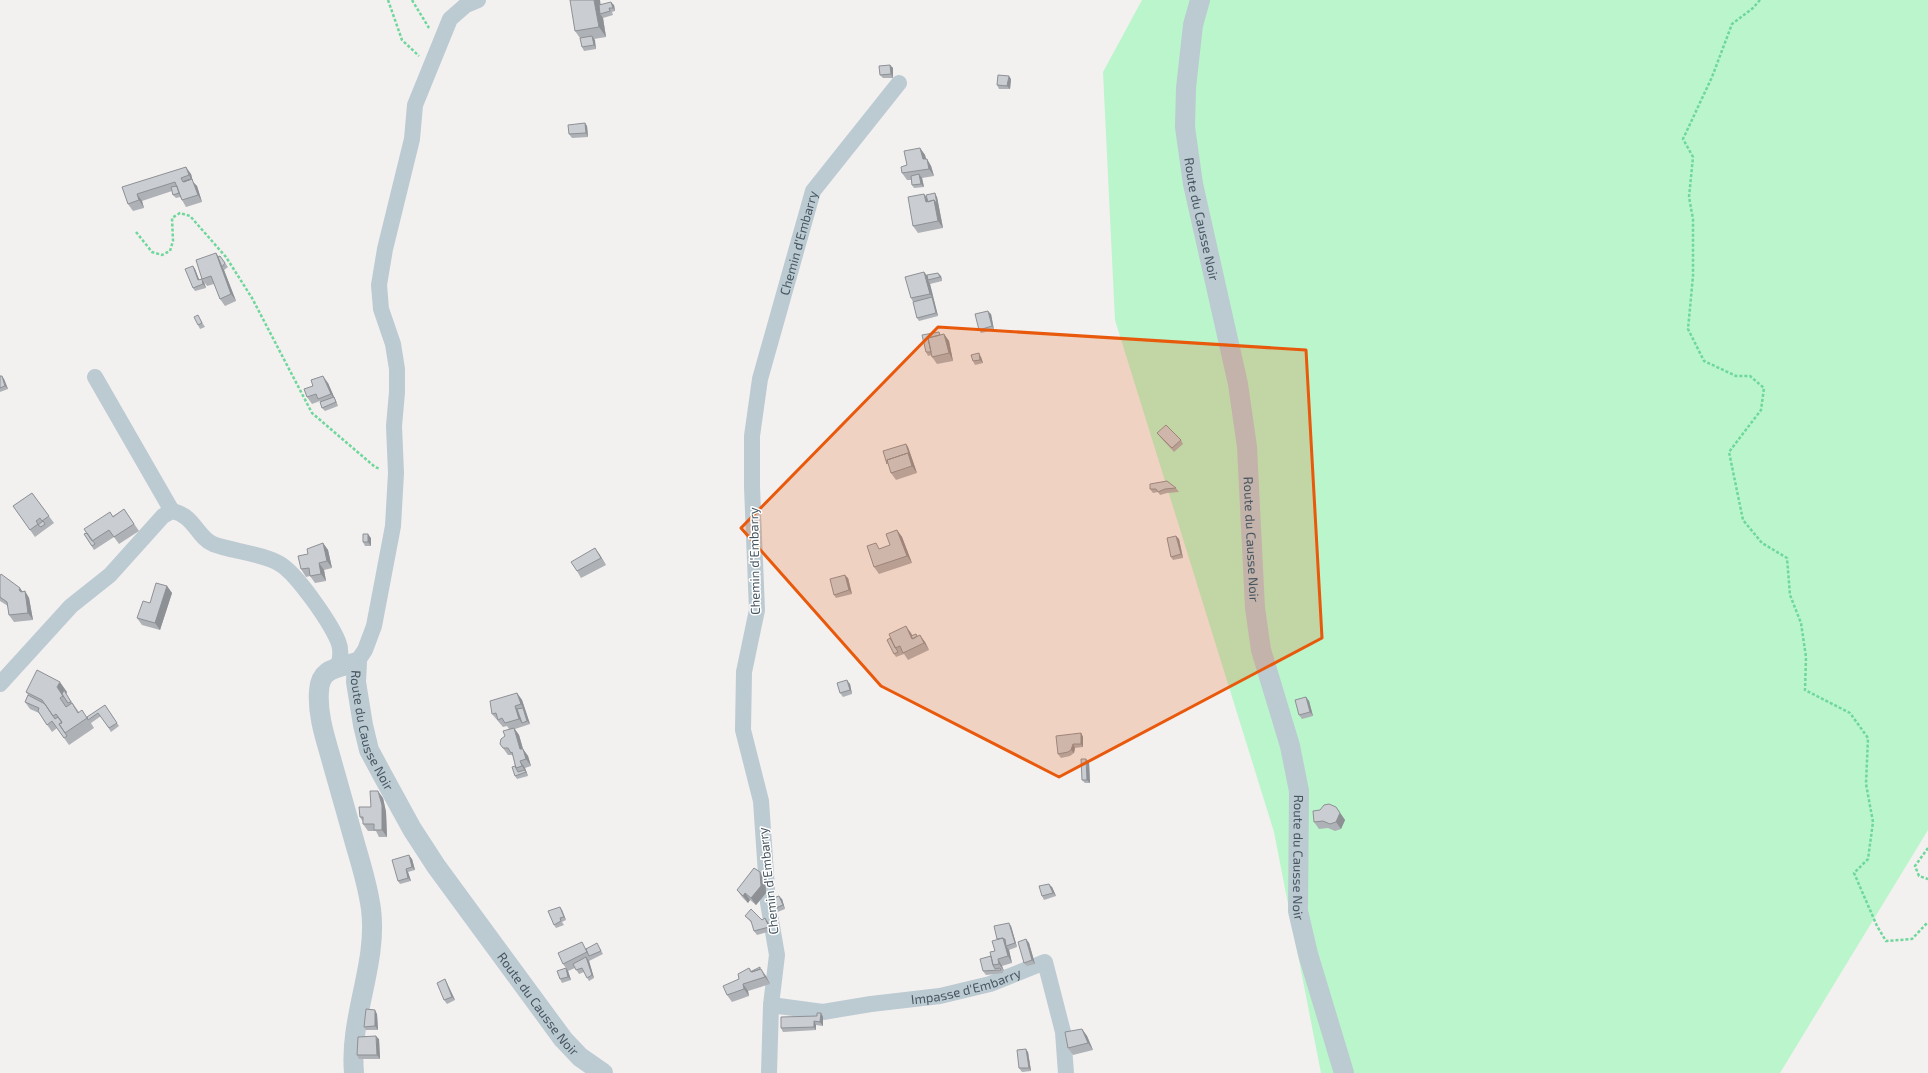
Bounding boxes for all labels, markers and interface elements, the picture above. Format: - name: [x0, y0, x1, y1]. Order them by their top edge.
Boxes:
- street label: Route du Causse Noir: [1181, 156, 1223, 282]
- street label: Chemin d'Embarry: [776, 189, 821, 297]
- street label: Route du Causse Noir: [1240, 476, 1263, 602]
- street label: Chemin d'Embarry: [745, 507, 763, 615]
- street label: Route du Causse Noir: [348, 670, 397, 793]
- street label: Route du Causse Noir: [1290, 795, 1308, 922]
- street label: Chemin d'Embarry: [754, 826, 782, 935]
- street label: Route du Causse Noir: [494, 949, 582, 1059]
- street label: Impasse d'Embarry: [910, 964, 1023, 1007]

